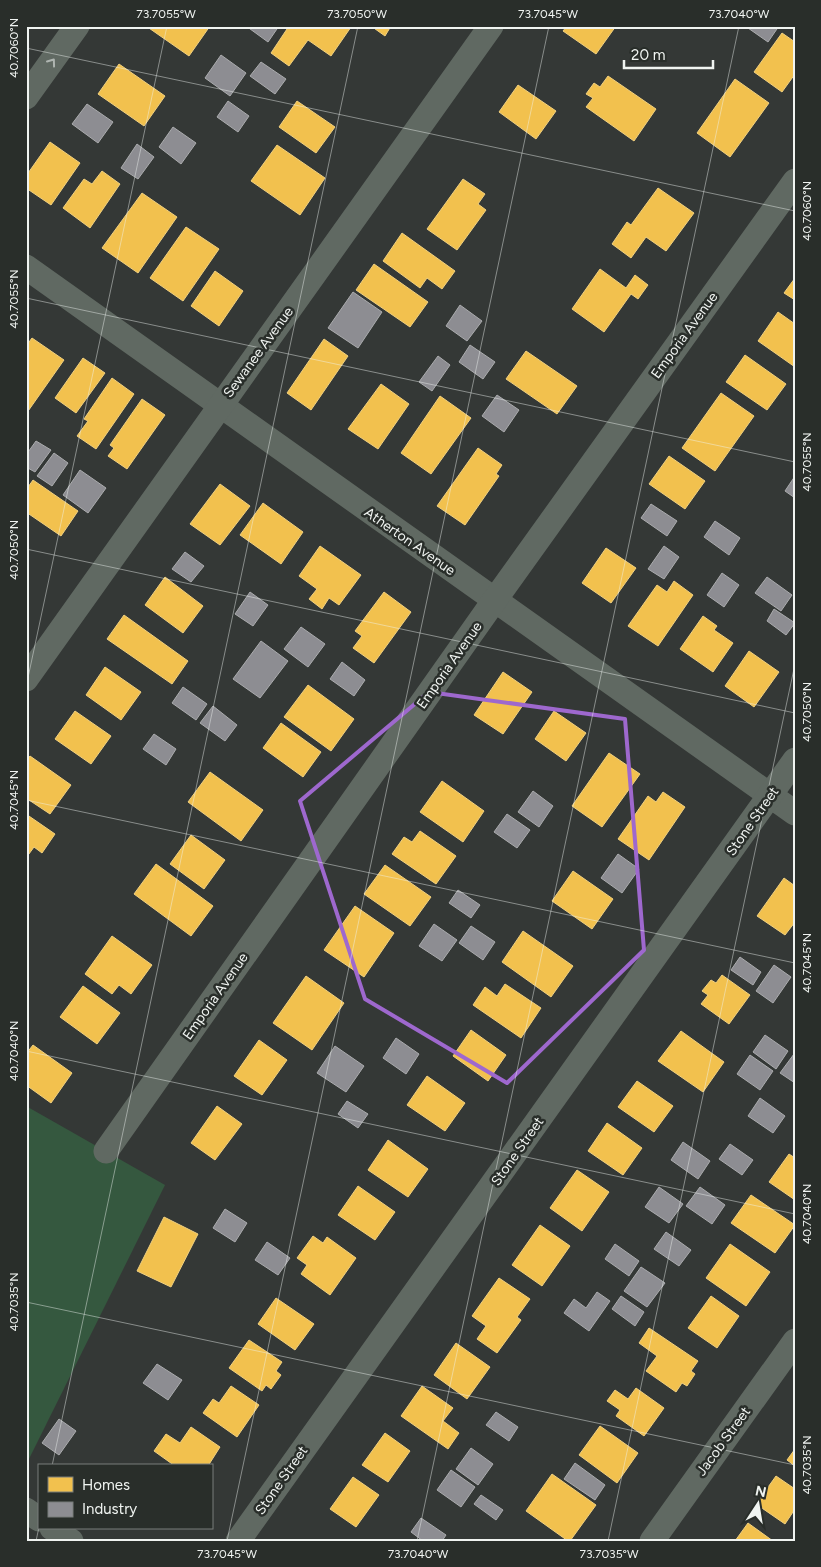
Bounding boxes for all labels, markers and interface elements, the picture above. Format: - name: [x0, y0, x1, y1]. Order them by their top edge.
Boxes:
- text: 73.7055°W: [136, 7, 196, 21]
- text: 73.7050°W: [327, 7, 388, 21]
- text: 73.7045°W: [518, 7, 578, 21]
- text: 73.7040°W: [709, 7, 770, 21]
- text: 40.7060°N: [7, 18, 21, 78]
- scale bar: [624, 38, 712, 70]
- text: 20 m: [631, 46, 665, 64]
- one-way arrow: [46, 58, 55, 68]
- text: 40.7060°N: [800, 181, 814, 241]
- text: 40.7055°N: [7, 269, 21, 329]
- street label: Emporia Avenue: [647, 289, 722, 382]
- street label: Sewanee Avenue: [220, 303, 297, 401]
- text: 40.7055°N: [800, 432, 814, 492]
- street label: Atherton Avenue: [361, 504, 459, 579]
- text: 40.7050°N: [7, 520, 21, 580]
- street label: Emporia Avenue: [413, 618, 486, 712]
- text: 40.7050°N: [800, 682, 814, 742]
- text: 40.7045°N: [7, 770, 21, 830]
- street label: Stone Street: [722, 784, 782, 859]
- text: 40.7045°N: [800, 933, 814, 993]
- street label: Emporia Avenue: [179, 949, 252, 1043]
- text: 40.7040°N: [7, 1021, 21, 1081]
- street label: Stone Street: [487, 1114, 547, 1189]
- text: 40.7040°N: [800, 1184, 814, 1244]
- text: 40.7035°N: [7, 1273, 21, 1331]
- street label: Jacob Street: [693, 1404, 754, 1479]
- text: 40.7035°N: [800, 1436, 814, 1494]
- street label: Stone Street: [251, 1443, 311, 1518]
- legend: [38, 1464, 212, 1530]
- text: Homes: [82, 1476, 130, 1494]
- north arrow: [734, 1480, 784, 1530]
- text: N: [754, 1482, 768, 1501]
- text: Industry: [82, 1500, 137, 1518]
- text: 73.7045°W: [197, 1547, 257, 1561]
- text: 73.7040°W: [388, 1547, 449, 1561]
- text: 73.7035°W: [580, 1547, 639, 1561]

